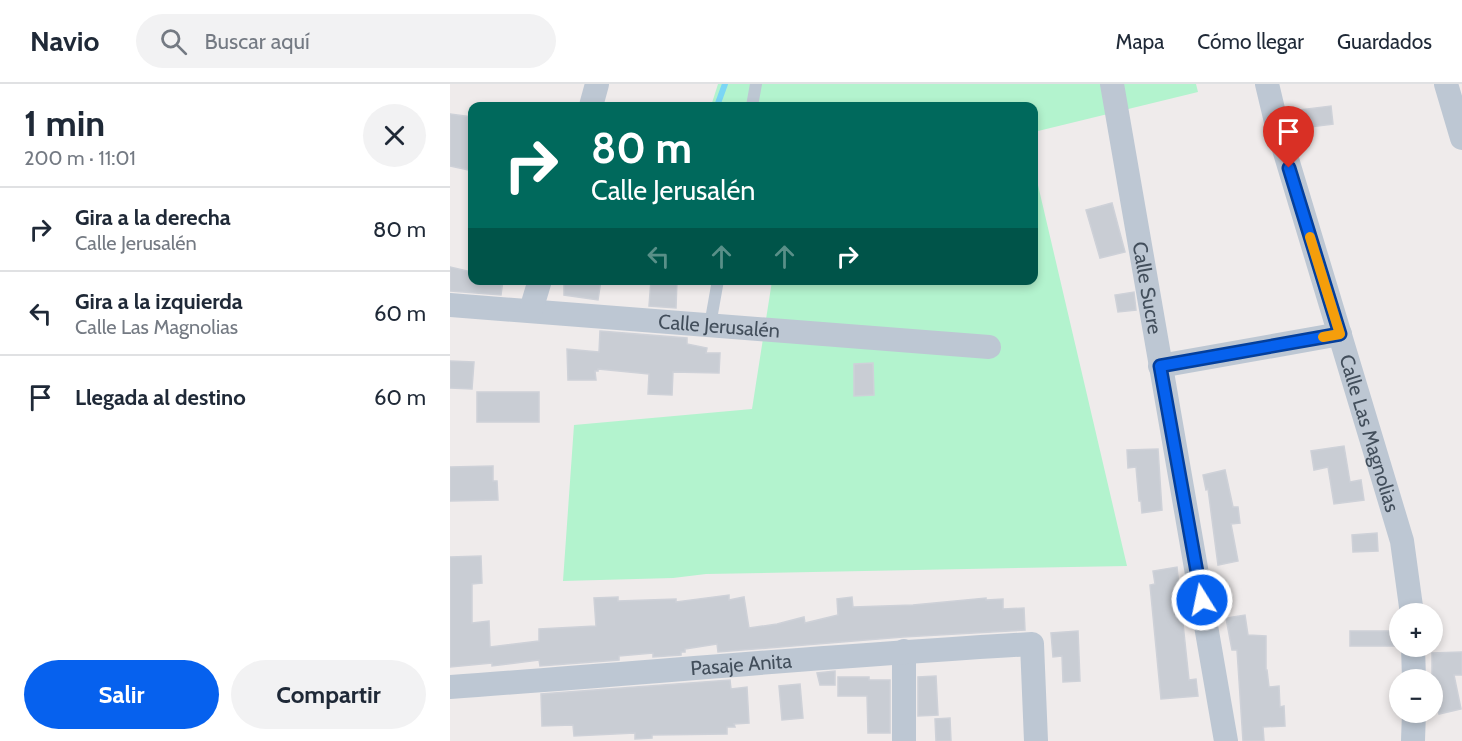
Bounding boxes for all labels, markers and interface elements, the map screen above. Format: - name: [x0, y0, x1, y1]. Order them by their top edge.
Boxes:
- search box: [136, 14, 556, 68]
- text: Navio: [30, 24, 100, 58]
- icon: search: [157, 25, 190, 58]
- text: Buscar aquí: [205, 28, 310, 55]
- text: Mapa: [1116, 29, 1164, 54]
- text: Cómo llegar: [1197, 29, 1304, 54]
- text: Guardados: [1337, 29, 1432, 54]
- text: 1 min: [24, 101, 105, 145]
- button: close: [363, 104, 426, 167]
- pin: [1263, 106, 1314, 168]
- icon: arrive: [1272, 115, 1305, 148]
- text: 80 m: [591, 122, 692, 174]
- icon: right: [492, 126, 570, 204]
- text: 200 m · 11:01: [24, 146, 136, 170]
- text: Calle Jerusalén: [591, 174, 755, 207]
- text: Gira a la derecha: [75, 204, 231, 231]
- icon: right: [24, 213, 57, 246]
- text: 80 m: [373, 216, 426, 243]
- text: Calle Jerusalén: [75, 231, 197, 255]
- icon: left: [642, 240, 675, 273]
- icon: ahead: [705, 240, 738, 273]
- icon: ahead: [768, 240, 801, 273]
- icon: right: [831, 240, 864, 273]
- street label: Calle Sucre: [1128, 240, 1167, 336]
- text: Gira a la izquierda: [75, 288, 243, 315]
- icon: left: [24, 297, 57, 330]
- text: 60 m: [374, 300, 426, 327]
- street label: Calle Jerusalén: [657, 309, 781, 343]
- text: Calle Las Magnolias: [75, 315, 238, 339]
- street label: Calle Las Magnolias: [1334, 352, 1405, 515]
- icon: arrive: [24, 381, 57, 414]
- text: Llegada al destino: [75, 384, 246, 411]
- text: 60 m: [374, 384, 426, 411]
- position arrow: [1170, 568, 1234, 632]
- map controls: [1389, 603, 1443, 723]
- button: +: [1389, 603, 1443, 657]
- street label: Pasaje Anita: [689, 648, 793, 680]
- button: Salir: [24, 660, 219, 729]
- button: Compartir: [231, 660, 426, 729]
- button: −: [1389, 669, 1443, 723]

